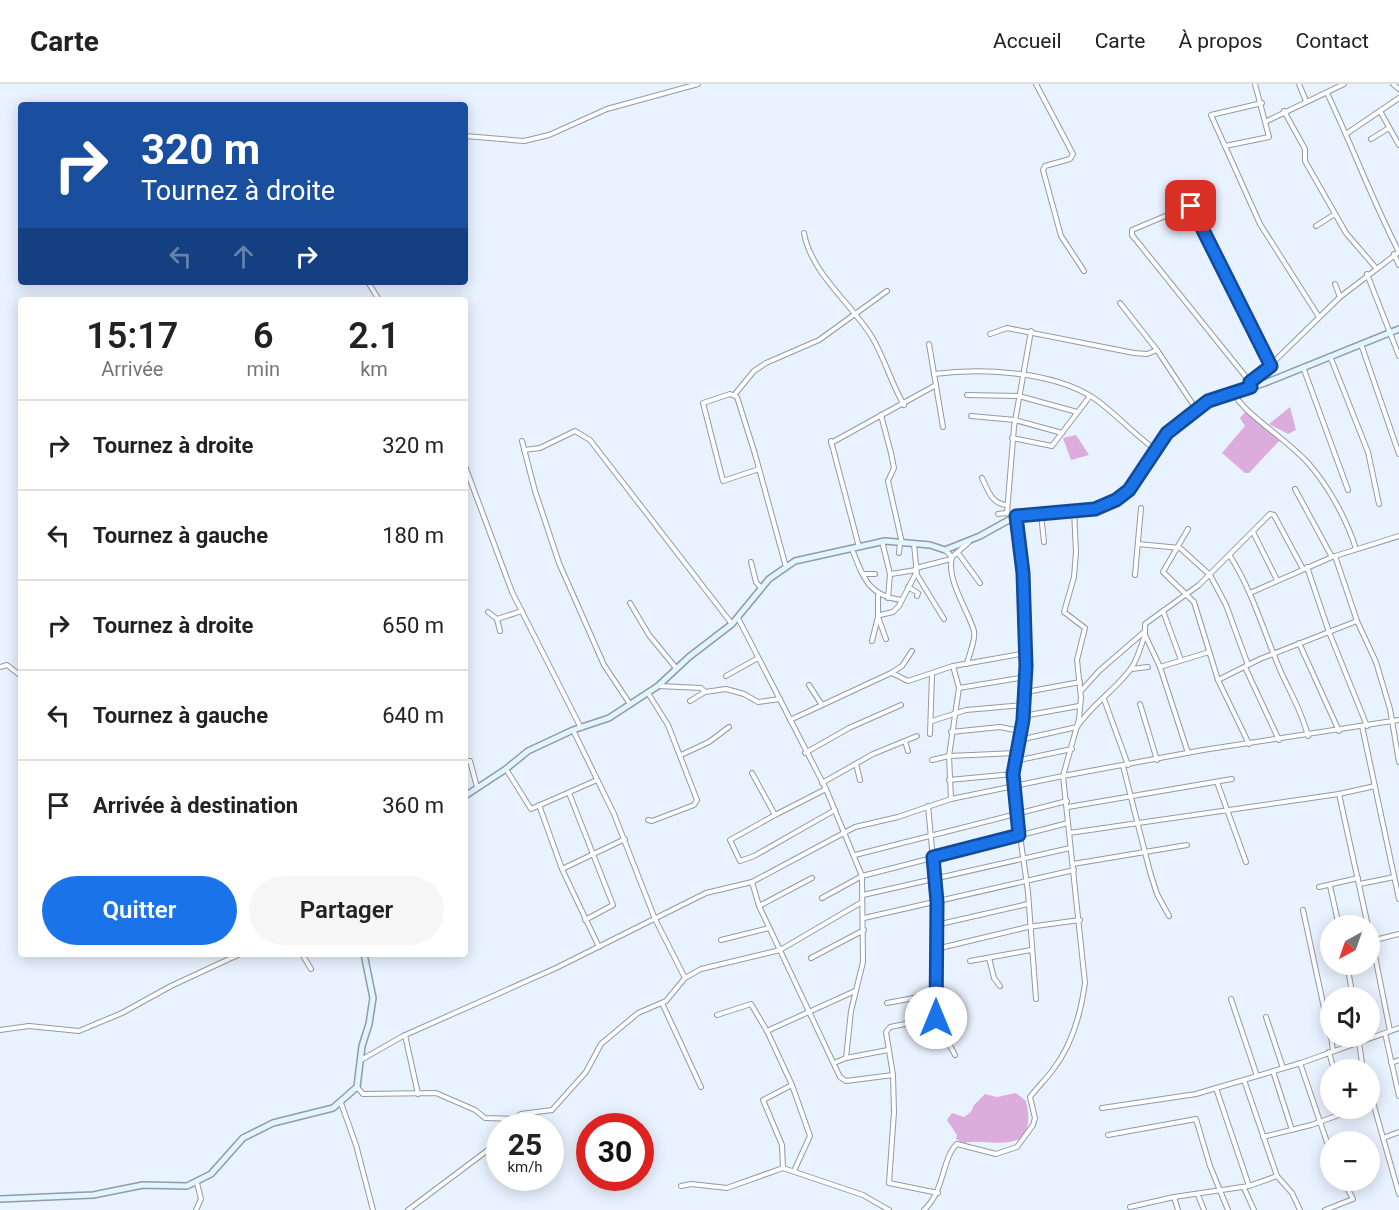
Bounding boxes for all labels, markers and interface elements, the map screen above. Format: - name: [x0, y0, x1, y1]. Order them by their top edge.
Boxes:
- text: Carte: [30, 25, 99, 58]
- text: Accueil: [993, 29, 1062, 53]
- text: Carte: [1095, 29, 1145, 53]
- text: À propos: [1178, 29, 1263, 53]
- text: Contact: [1296, 29, 1369, 53]
- text: 320 m: [141, 125, 260, 174]
- icon: right: [42, 126, 120, 204]
- text: Tournez à droite: [141, 175, 335, 207]
- pin: [1165, 180, 1216, 231]
- icon: arrive: [1174, 189, 1207, 222]
- icon: left: [164, 240, 197, 273]
- icon: ahead: [227, 240, 260, 273]
- icon: right: [290, 240, 323, 273]
- text: 15:17: [86, 315, 178, 357]
- text: 6: [253, 315, 274, 357]
- text: 2.1: [348, 315, 400, 357]
- text: Arrivée: [101, 357, 163, 381]
- text: min: [247, 357, 280, 381]
- text: km: [360, 357, 388, 381]
- icon: right: [42, 429, 75, 462]
- text: Tournez à droite: [93, 433, 253, 458]
- text: 320 m: [382, 433, 444, 458]
- icon: left: [42, 519, 75, 552]
- text: Tournez à gauche: [93, 523, 268, 548]
- text: 180 m: [382, 523, 444, 548]
- icon: right: [42, 609, 75, 642]
- text: Tournez à droite: [93, 613, 253, 638]
- text: 650 m: [382, 613, 444, 638]
- icon: left: [42, 699, 75, 732]
- text: Tournez à gauche: [93, 703, 268, 728]
- text: 640 m: [382, 703, 444, 728]
- icon: arrive: [42, 789, 75, 822]
- text: Arrivée à destination: [93, 793, 298, 818]
- text: 360 m: [382, 793, 444, 818]
- button: Quitter: [42, 876, 237, 945]
- button: Partager: [249, 876, 444, 945]
- north arrow: [1320, 915, 1380, 975]
- map controls: [1320, 915, 1380, 1191]
- position arrow: [904, 986, 968, 1050]
- button: sound: [1320, 987, 1380, 1047]
- button: +: [1320, 1059, 1380, 1119]
- speed limit sign: 30: [576, 1113, 654, 1191]
- text: 25: [508, 1127, 542, 1162]
- button: −: [1320, 1131, 1380, 1191]
- text: km/h: [507, 1158, 543, 1176]

